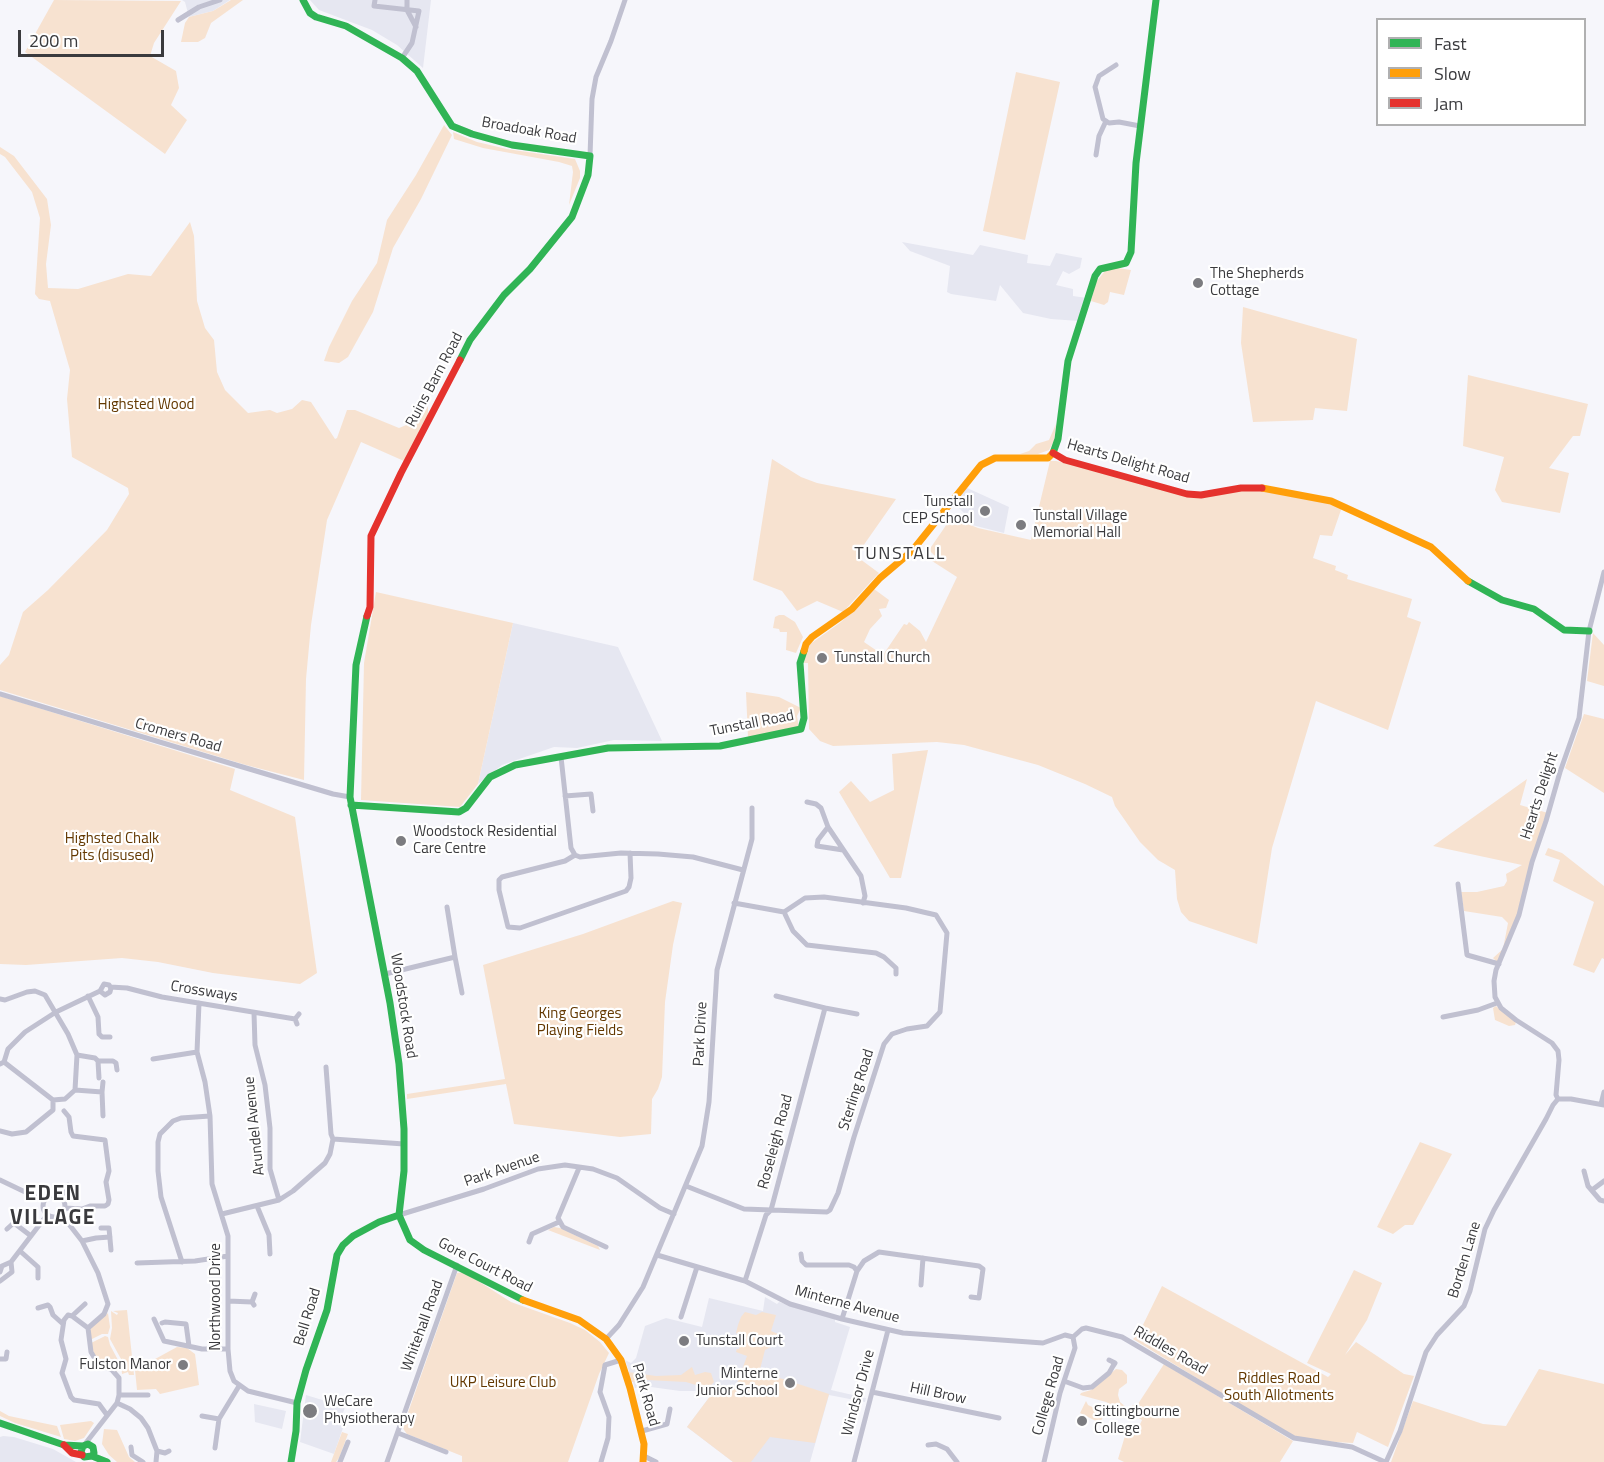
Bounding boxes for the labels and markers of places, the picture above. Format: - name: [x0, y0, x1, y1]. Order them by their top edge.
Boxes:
- place label: The Shepherds Cottage: [1210, 265, 1304, 300]
- marker: The Shepherds Cottage: [1191, 276, 1205, 290]
- place label: Tunstall CEP School: [902, 493, 973, 528]
- marker: Tunstall CEP School: [978, 504, 992, 518]
- place label: Tunstall Village Memorial Hall: [1033, 507, 1127, 542]
- marker: Tunstall Village Memorial Hall: [1014, 518, 1028, 532]
- place label: Tunstall Church: [834, 649, 930, 667]
- marker: Tunstall Church: [815, 651, 829, 665]
- place label: Woodstock Residential Care Centre: [413, 823, 557, 858]
- marker: Woodstock Residential Care Centre: [394, 834, 408, 848]
- place label: Tunstall Court: [696, 1332, 783, 1350]
- marker: Tunstall Court: [677, 1334, 691, 1348]
- place label: Fulston Manor: [79, 1356, 171, 1374]
- marker: Fulston Manor: [176, 1358, 190, 1372]
- place label: Minterne Junior School: [696, 1365, 778, 1400]
- marker: Minterne Junior School: [783, 1376, 797, 1390]
- place label: WeCare Physiotherapy: [324, 1393, 415, 1428]
- marker: WeCare Physiotherapy: [301, 1402, 319, 1420]
- place label: Sittingbourne College: [1094, 1403, 1180, 1438]
- marker: Sittingbourne College: [1075, 1414, 1089, 1428]

